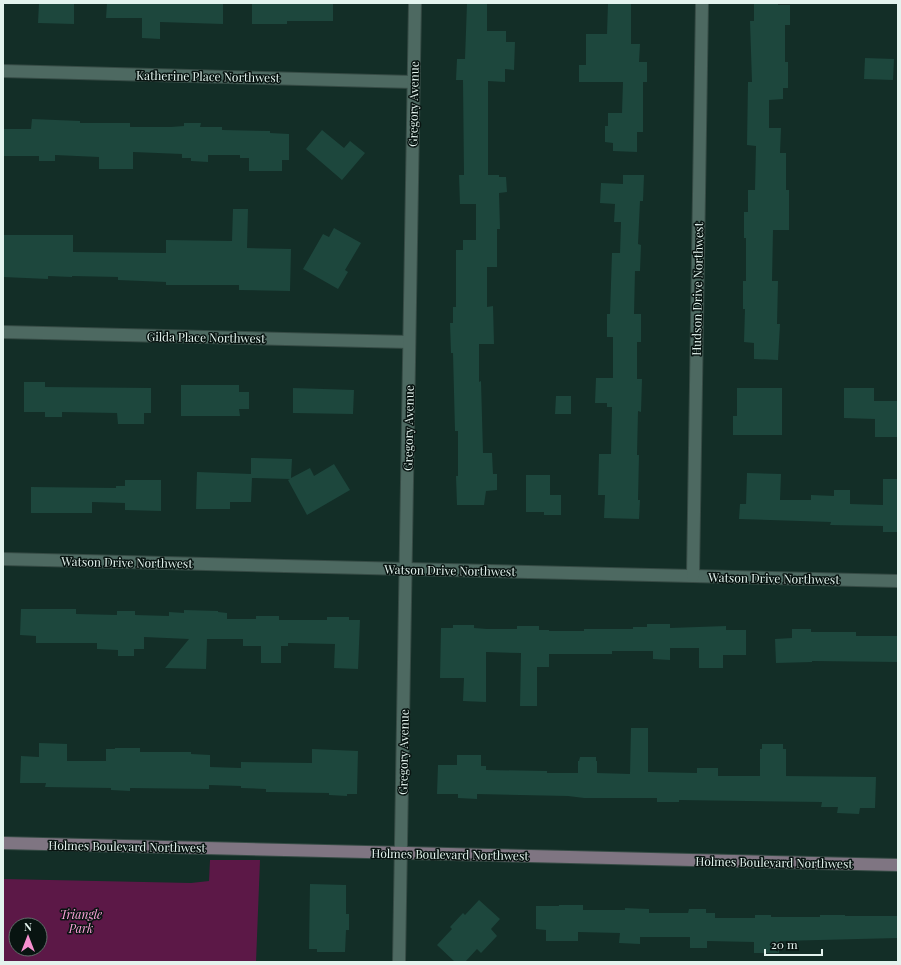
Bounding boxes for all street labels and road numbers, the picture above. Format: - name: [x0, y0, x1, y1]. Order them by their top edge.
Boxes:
- street label: Gregory Avenue: [404, 61, 422, 147]
- street label: Katherine Place Northwest: [136, 67, 281, 85]
- street label: Hudson Drive Northwest: [688, 221, 706, 356]
- street label: Gilda Place Northwest: [147, 328, 266, 346]
- street label: Gregory Avenue: [399, 385, 417, 471]
- street label: Watson Drive Northwest: [60, 553, 193, 571]
- street label: Watson Drive Northwest: [383, 561, 516, 579]
- street label: Watson Drive Northwest: [707, 569, 840, 587]
- street label: Gregory Avenue: [394, 709, 412, 795]
- street label: Holmes Boulevard Northwest: [48, 837, 206, 855]
- street label: Holmes Boulevard Northwest: [371, 845, 529, 863]
- street label: Holmes Boulevard Northwest: [695, 853, 853, 871]

